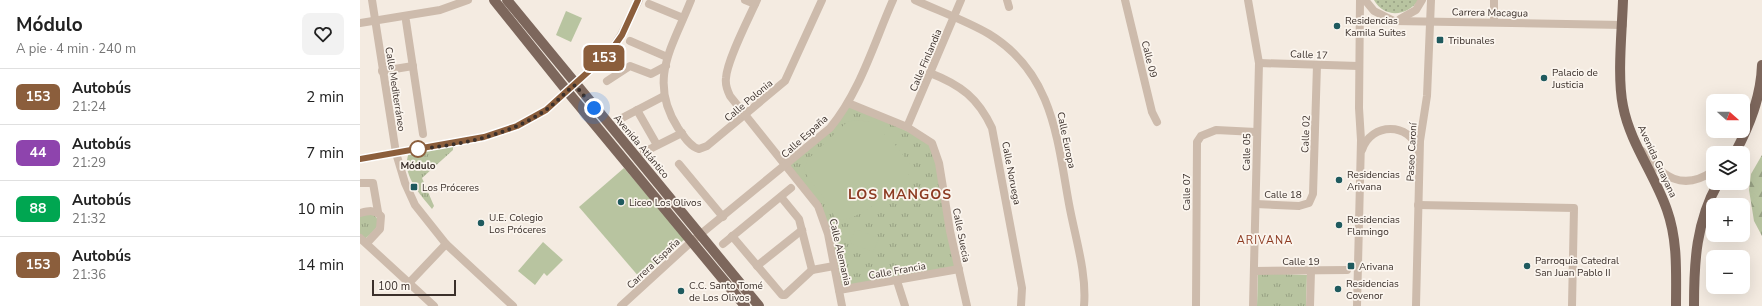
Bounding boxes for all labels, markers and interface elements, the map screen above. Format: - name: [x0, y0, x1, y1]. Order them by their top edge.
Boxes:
- street label: Carrera Macagua: [1452, 5, 1528, 21]
- text: Módulo: [16, 12, 83, 38]
- button: heart: [302, 13, 344, 55]
- place label: Residencias Kamila Suites: [1345, 14, 1406, 40]
- marker: Residencias Kamila Suites: [1332, 21, 1342, 31]
- street label: Calle Finlandia: [906, 27, 945, 94]
- place label: Tribunales: [1448, 34, 1495, 48]
- marker: Tribunales: [1435, 35, 1445, 45]
- street label: Calle 09: [1138, 39, 1160, 79]
- text: A pie · 4 min · 240 m: [16, 40, 136, 58]
- line badge: 153: [581, 45, 627, 71]
- street label: Calle Mediterráneo: [381, 46, 409, 133]
- street label: Calle 17: [1290, 47, 1328, 63]
- text: 153: [591, 48, 617, 67]
- place label: Palacio de Justicia: [1551, 66, 1598, 92]
- marker: Palacio de Justicia: [1539, 73, 1549, 83]
- street label: Calle Polonia: [722, 76, 776, 125]
- text: Autobús: [72, 78, 131, 98]
- text: 153: [25, 87, 51, 106]
- text: 2 min: [306, 87, 344, 107]
- north arrow: [1706, 94, 1750, 138]
- map controls: [1706, 94, 1750, 294]
- text: 21:24: [72, 98, 106, 116]
- your location: [584, 98, 604, 118]
- street label: Calle Europa: [1053, 111, 1079, 170]
- street label: Avenida Atlántico: [610, 112, 672, 182]
- street label: Calle España: [778, 112, 831, 161]
- street label: Calle 02: [1298, 115, 1314, 153]
- street label: Paseo Caroní: [1403, 122, 1421, 182]
- street label: Avenida Guayana: [1634, 123, 1680, 200]
- street label: Calle 05: [1240, 133, 1254, 171]
- text: Autobús: [72, 134, 131, 154]
- marker: Módulo: [409, 140, 427, 158]
- street label: Calle Noruega: [998, 140, 1024, 206]
- text: 44: [30, 143, 46, 162]
- text: 7 min: [306, 143, 344, 163]
- button: layers: [1706, 146, 1750, 190]
- text: 21:29: [72, 154, 106, 172]
- place label: Módulo: [400, 159, 436, 173]
- place label: Residencias Arivana: [1347, 168, 1400, 194]
- street label: Calle 07: [1180, 173, 1194, 211]
- marker: Residencias Arivana: [1334, 175, 1344, 185]
- place label: Los Próceres: [422, 181, 479, 195]
- marker: Los Próceres: [409, 182, 419, 192]
- district label: LOS MANGOS: [848, 185, 952, 204]
- street label: Calle 18: [1264, 188, 1302, 202]
- text: Autobús: [72, 190, 131, 210]
- place label: Liceo Los Olivos: [629, 196, 702, 210]
- marker: Liceo Los Olivos: [616, 197, 626, 207]
- button: +: [1706, 198, 1750, 242]
- text: 88: [30, 199, 46, 218]
- text: 10 min: [297, 199, 344, 219]
- street label: Calle Suecia: [949, 207, 973, 264]
- text: 21:32: [72, 210, 106, 228]
- place label: U.E. Colegio Los Próceres: [489, 211, 546, 237]
- place label: Residencias Flamingo: [1347, 213, 1400, 239]
- street label: Calle Alemania: [826, 217, 855, 287]
- marker: U.E. Colegio Los Próceres: [476, 218, 486, 228]
- marker: Residencias Flamingo: [1334, 220, 1344, 230]
- district label: ARIVANA: [1237, 233, 1293, 248]
- street label: Carrera España: [624, 235, 683, 292]
- text: Autobús: [72, 246, 131, 266]
- button: −: [1706, 250, 1750, 294]
- place label: Parroquia Catedral San Juan Pablo II: [1535, 254, 1619, 280]
- text: 153: [25, 255, 51, 274]
- text: 14 min: [297, 255, 344, 275]
- street label: Calle 19: [1282, 255, 1320, 269]
- street label: Calle Francia: [868, 259, 927, 283]
- place label: Arivana: [1359, 260, 1394, 274]
- marker: Arivana: [1346, 261, 1356, 271]
- marker: Parroquia Catedral San Juan Pablo II: [1522, 261, 1532, 271]
- text: 21:36: [72, 266, 106, 284]
- place label: Residencias Covenor: [1346, 277, 1399, 303]
- scale bar: [372, 278, 456, 297]
- text: 100 m: [378, 279, 410, 294]
- place label: C.C. Santo Tomé de Los Olivos: [689, 279, 763, 305]
- marker: Residencias Covenor: [1333, 284, 1343, 294]
- marker: C.C. Santo Tomé de Los Olivos: [676, 286, 686, 296]

